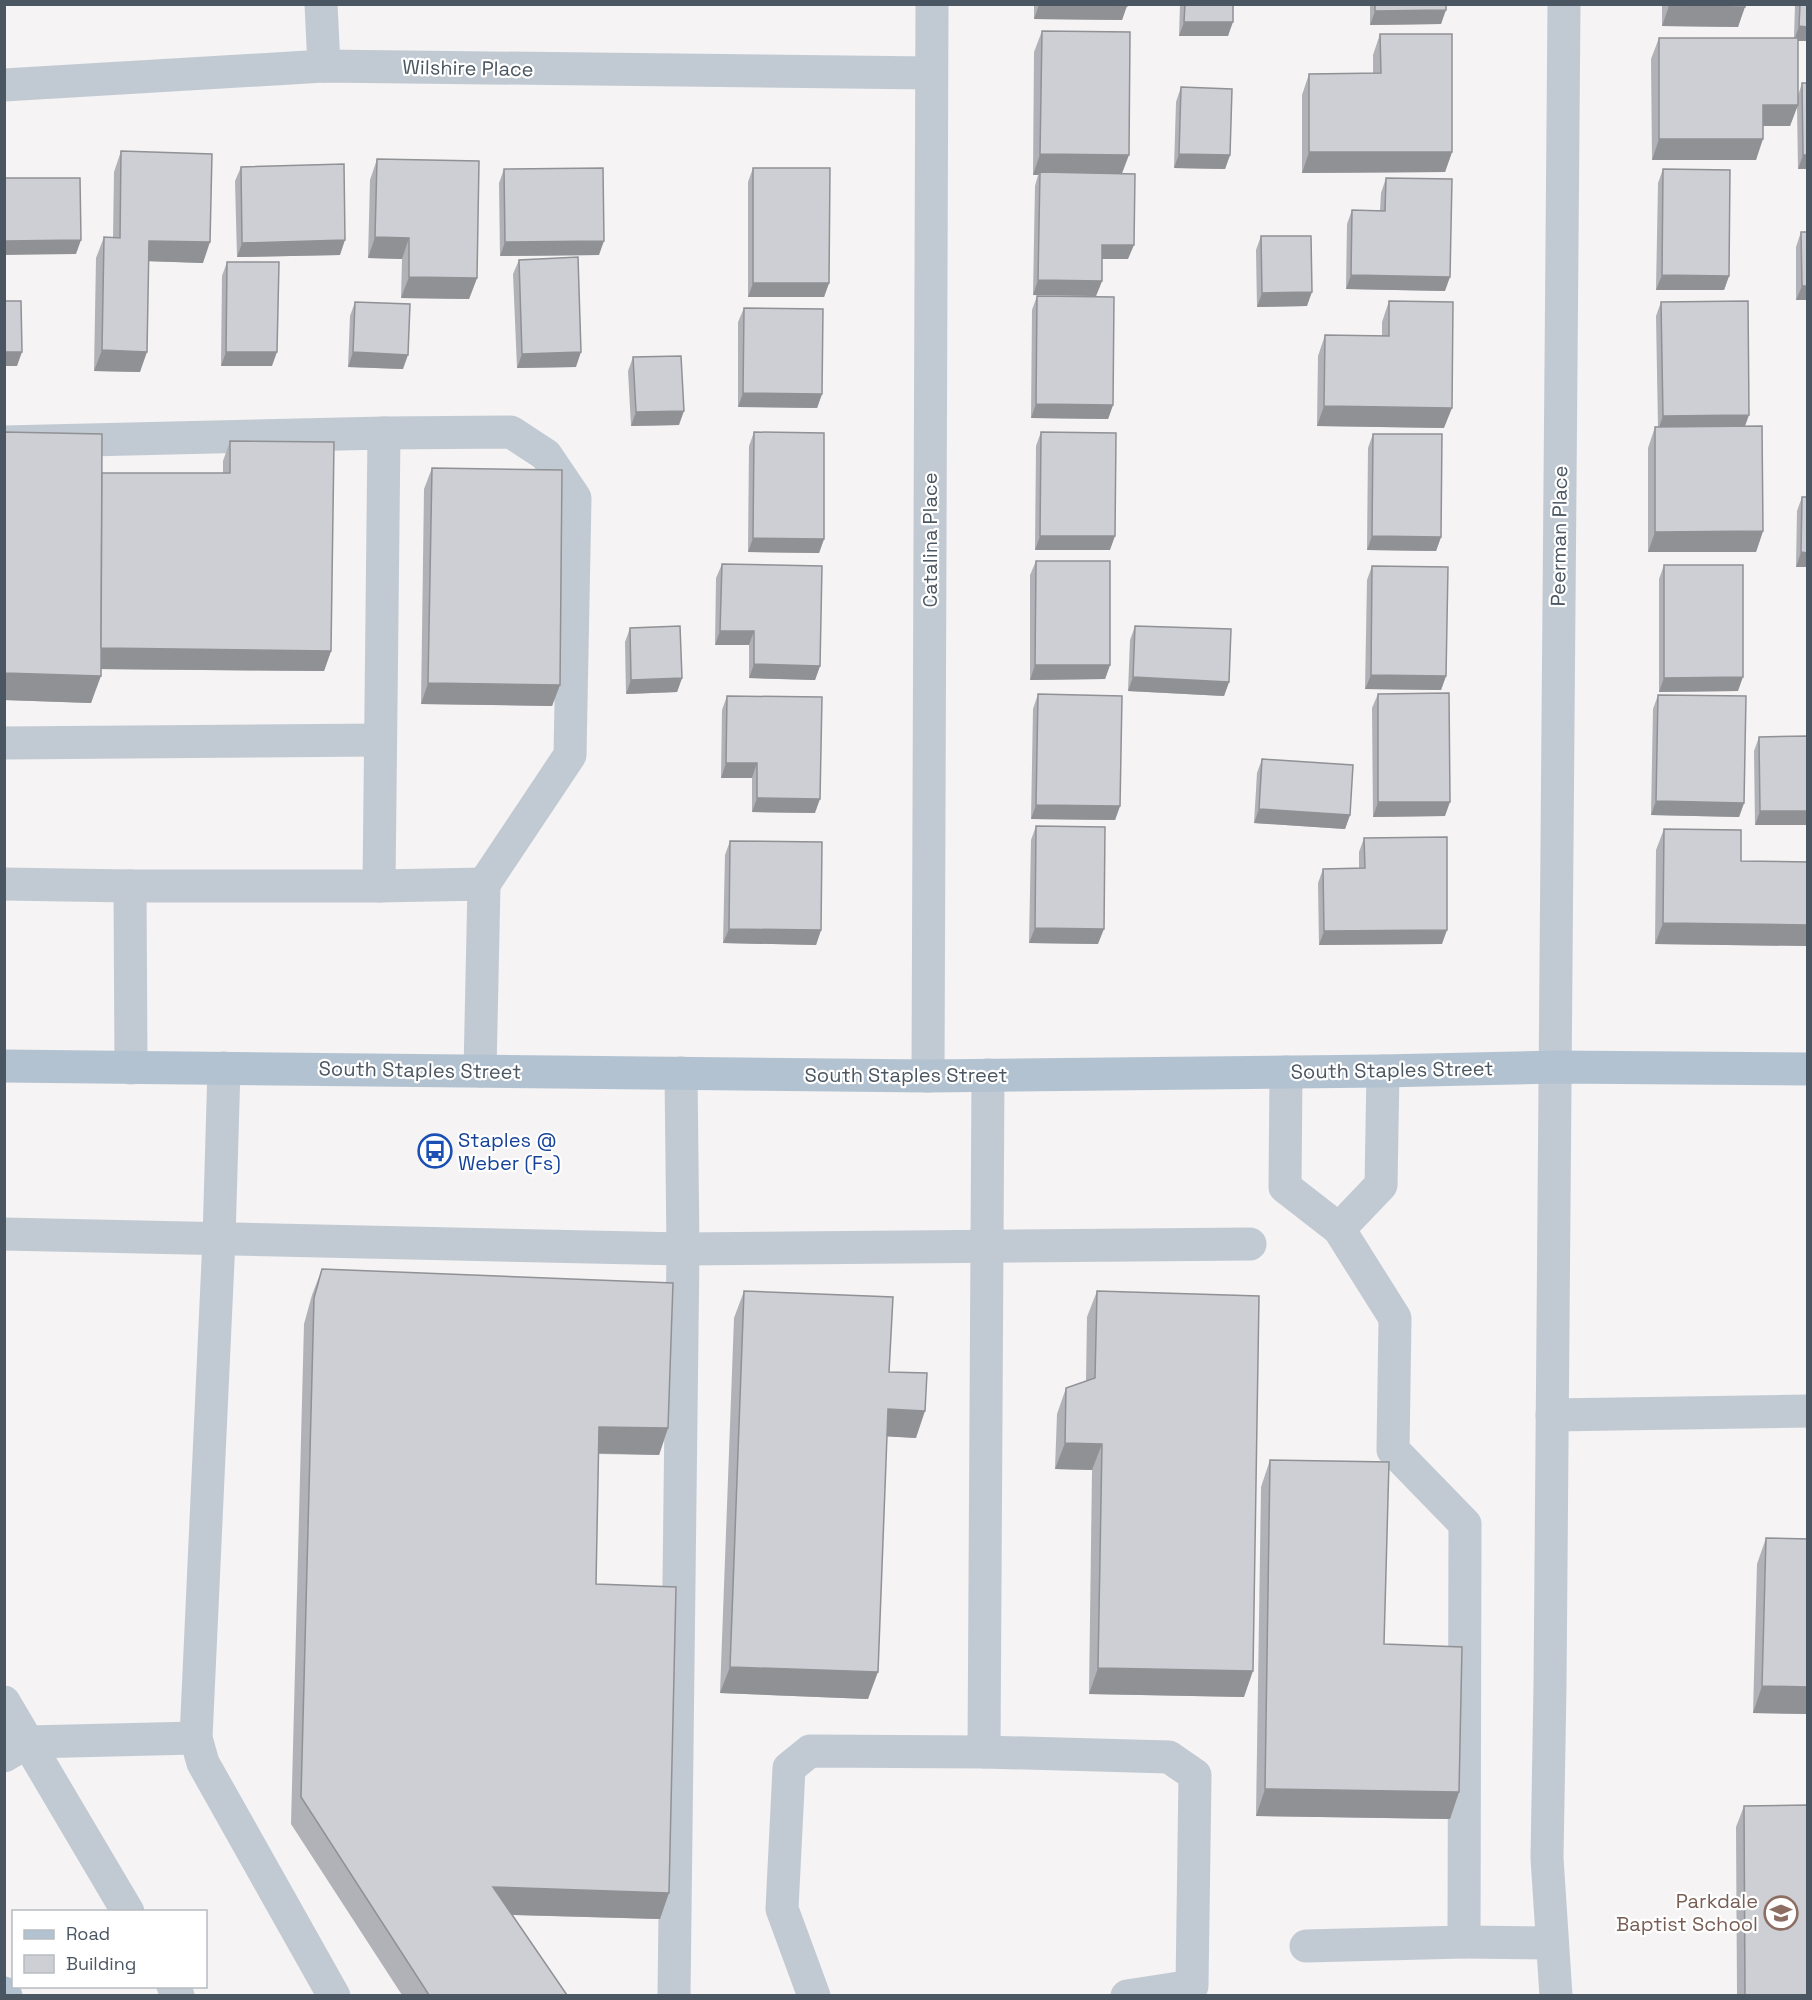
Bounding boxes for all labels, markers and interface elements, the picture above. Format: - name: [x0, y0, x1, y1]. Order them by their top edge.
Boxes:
- street label: Wilshire Place: [402, 54, 534, 82]
- street label: Peerman Place: [1545, 465, 1573, 607]
- street label: Catalina Place: [917, 473, 943, 608]
- street label: South Staples Street: [318, 1055, 522, 1085]
- street label: South Staples Street: [1290, 1055, 1494, 1085]
- street label: South Staples Street: [805, 1062, 1007, 1088]
- place label: Staples @ Weber (Fs): [458, 1127, 561, 1176]
- bus stop icon: Staples @ Weber (Fs): [417, 1133, 453, 1169]
- place label: Parkdale Baptist School: [1616, 1888, 1758, 1937]
- school or university icon: Parkdale Baptist School: [1763, 1895, 1799, 1931]
- legend: [12, 1910, 207, 1988]
- text: Road: [66, 1922, 110, 1945]
- text: Building: [66, 1952, 136, 1975]

